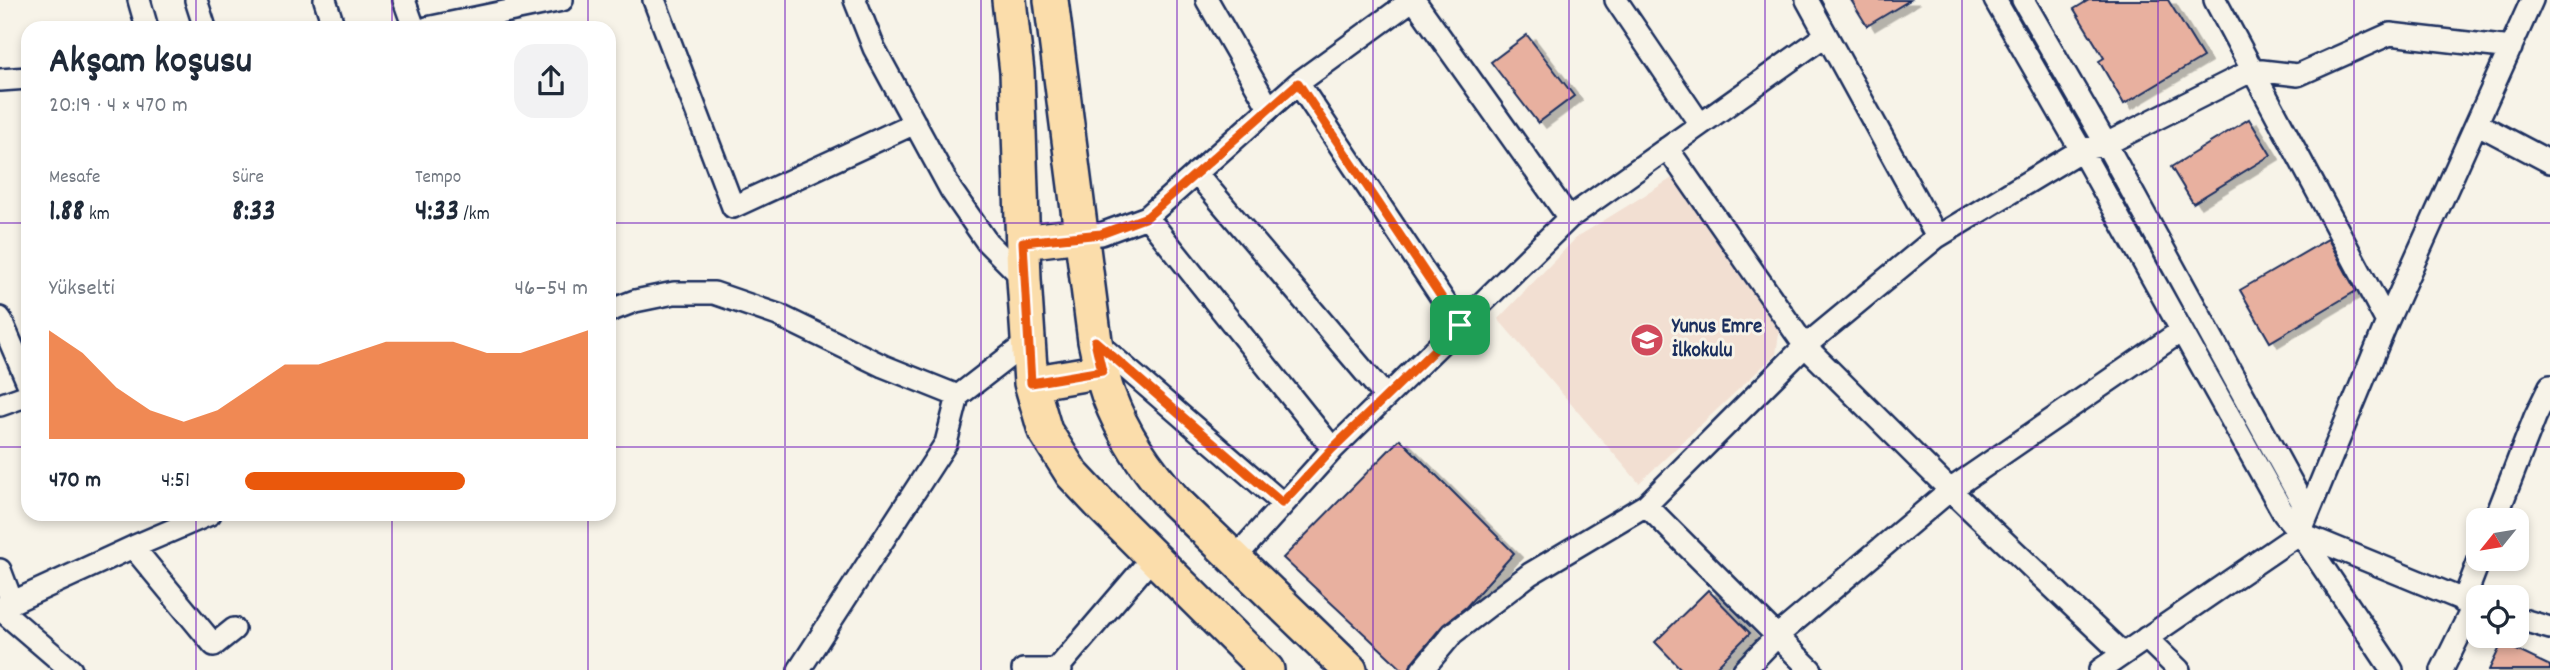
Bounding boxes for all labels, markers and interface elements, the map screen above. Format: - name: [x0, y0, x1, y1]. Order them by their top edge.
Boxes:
- text: Akşam koşusu: [49, 36, 252, 91]
- button: share: [514, 44, 588, 118]
- text: 20:19 · 4 × 470 m: [49, 90, 188, 123]
- text: Mesafe: [49, 165, 100, 192]
- text: Süre: [232, 165, 264, 192]
- text: Tempo: [415, 165, 461, 192]
- text: 1.88: [49, 192, 85, 235]
- text: 8:33: [232, 192, 276, 235]
- text: 4:33: [415, 192, 459, 235]
- text: km: [85, 202, 110, 229]
- text: /km: [459, 202, 490, 229]
- text: Yükselti: [49, 273, 115, 306]
- text: 46–54 m: [515, 273, 588, 306]
- pin: [1430, 295, 1490, 355]
- icon: arrive: [1441, 306, 1479, 344]
- place label: Yunus Emre İlkokulu: [1671, 313, 1762, 367]
- school or university icon: Yunus Emre İlkokulu: [1628, 321, 1666, 359]
- text: 470 m: [49, 465, 101, 498]
- text: 4:51: [161, 465, 190, 498]
- north arrow: [2466, 508, 2529, 570]
- map controls: [2466, 508, 2529, 648]
- button: locate: [2466, 585, 2529, 648]

